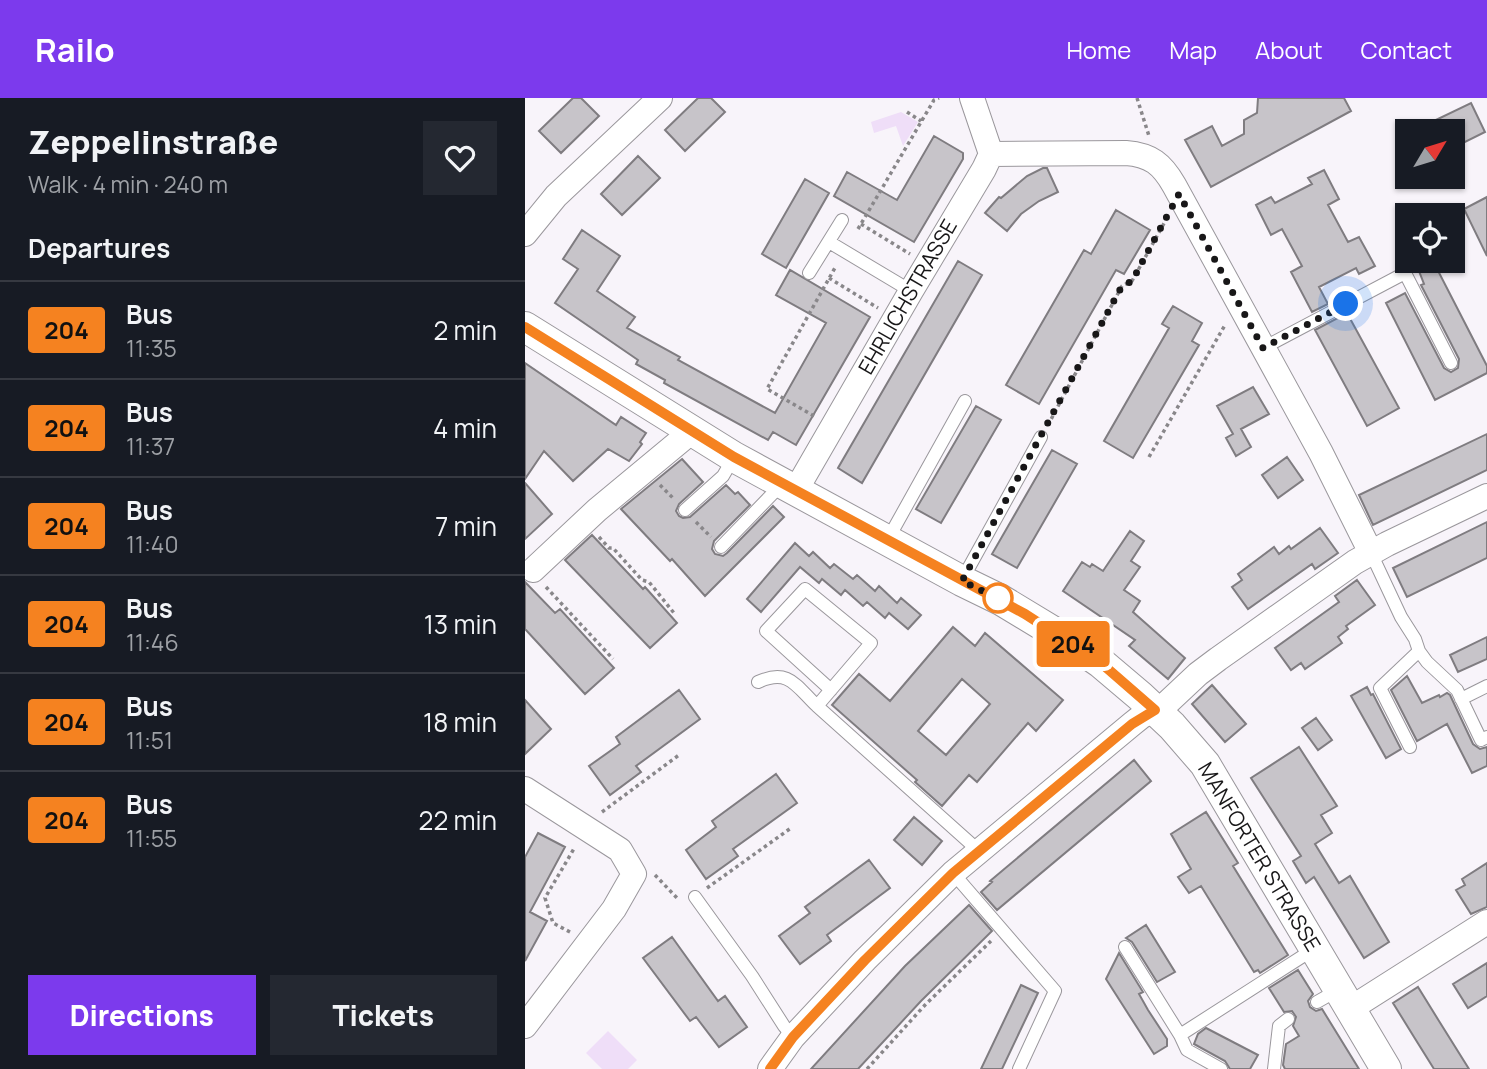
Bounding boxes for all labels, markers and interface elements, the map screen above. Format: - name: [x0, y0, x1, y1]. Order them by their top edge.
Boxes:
- text: Railo: [35, 27, 115, 72]
- text: Home: [1066, 33, 1131, 66]
- text: Map: [1169, 33, 1217, 66]
- text: About: [1255, 33, 1323, 66]
- text: Contact: [1361, 33, 1452, 66]
- text: Zeppelinstraße: [28, 119, 278, 164]
- north arrow: [1395, 119, 1465, 189]
- map controls: [1395, 119, 1465, 273]
- button: heart: [423, 121, 497, 195]
- text: Walk · 4 min · 240 m: [28, 168, 228, 200]
- button: locate: [1395, 203, 1465, 273]
- street label: EHRLICHSTRASSE: [851, 214, 963, 379]
- text: Departures: [28, 230, 170, 266]
- your location: [1328, 286, 1363, 321]
- text: Bus: [126, 296, 173, 332]
- text: 2 min: [433, 312, 497, 348]
- text: 204: [44, 313, 89, 346]
- text: 11:35: [126, 332, 177, 364]
- text: Bus: [126, 394, 173, 430]
- text: 4 min: [433, 410, 497, 446]
- text: 204: [44, 411, 89, 444]
- text: 11:37: [126, 430, 175, 462]
- text: Bus: [126, 492, 173, 528]
- text: 7 min: [435, 508, 497, 544]
- text: 204: [44, 509, 89, 542]
- text: 11:40: [126, 528, 178, 560]
- unlabelled marker: [983, 583, 1013, 613]
- text: Bus: [126, 590, 173, 626]
- text: 13 min: [424, 606, 497, 642]
- text: 204: [44, 607, 89, 640]
- line badge: 204: [1033, 621, 1113, 667]
- text: 11:46: [126, 626, 179, 658]
- text: 204: [1051, 627, 1095, 660]
- text: Bus: [126, 688, 173, 724]
- text: 18 min: [423, 704, 497, 740]
- text: 204: [44, 705, 89, 738]
- text: 11:51: [126, 724, 173, 756]
- street label: MANFORTER STRASSE: [1192, 757, 1327, 956]
- text: Bus: [126, 786, 173, 822]
- text: 22 min: [419, 802, 497, 838]
- text: 204: [44, 803, 89, 836]
- text: 11:55: [126, 822, 177, 854]
- button: Directions: [28, 975, 256, 1055]
- button: Tickets: [270, 975, 497, 1055]

